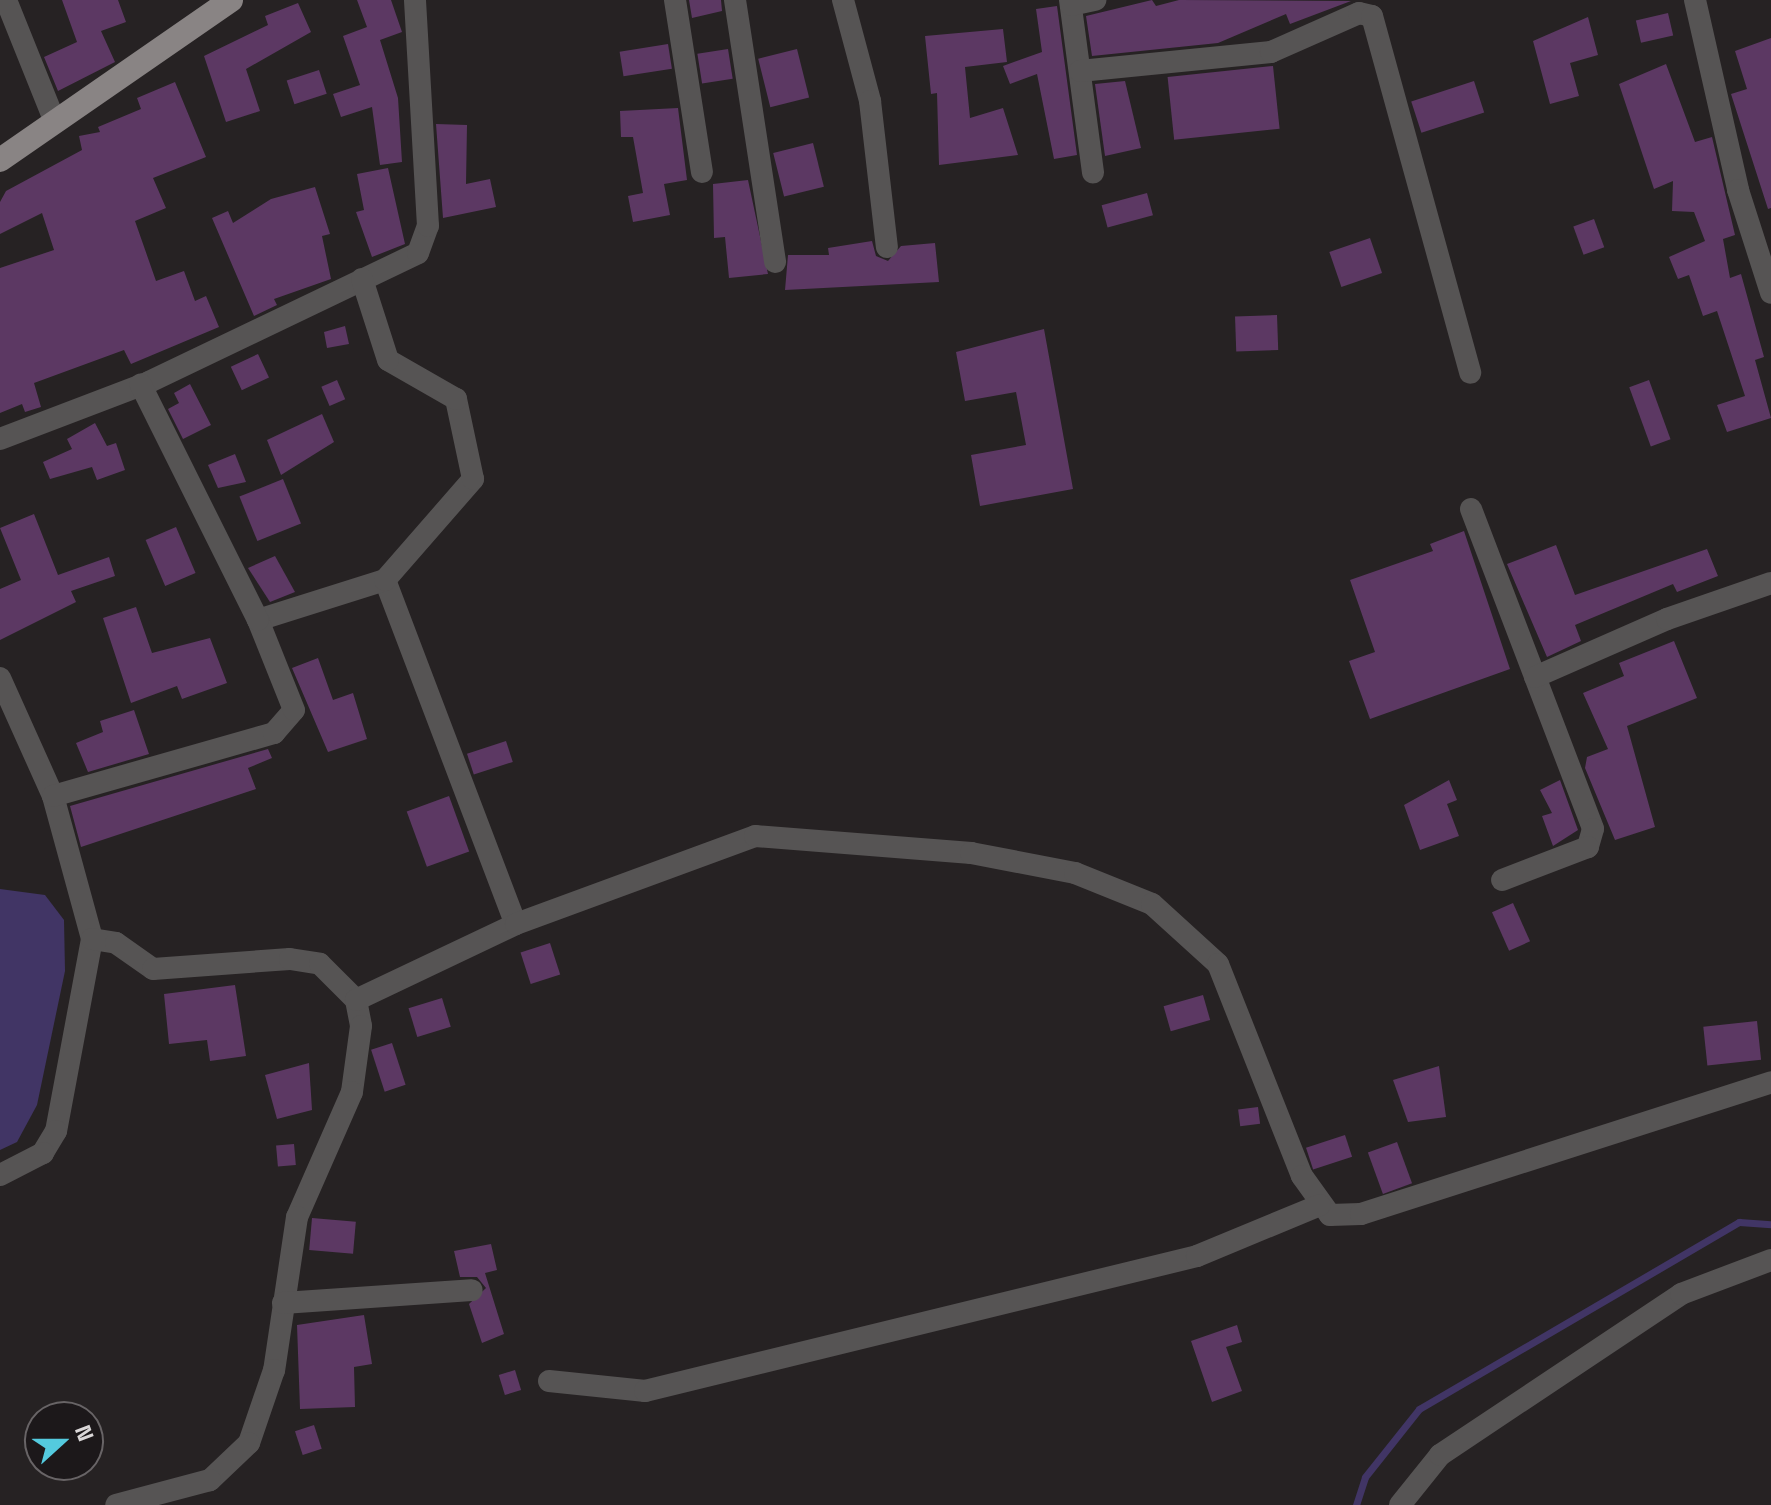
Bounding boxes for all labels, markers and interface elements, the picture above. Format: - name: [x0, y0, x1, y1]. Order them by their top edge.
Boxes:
- north arrow: [24, 1401, 104, 1481]
- text: N: [69, 1421, 100, 1445]

